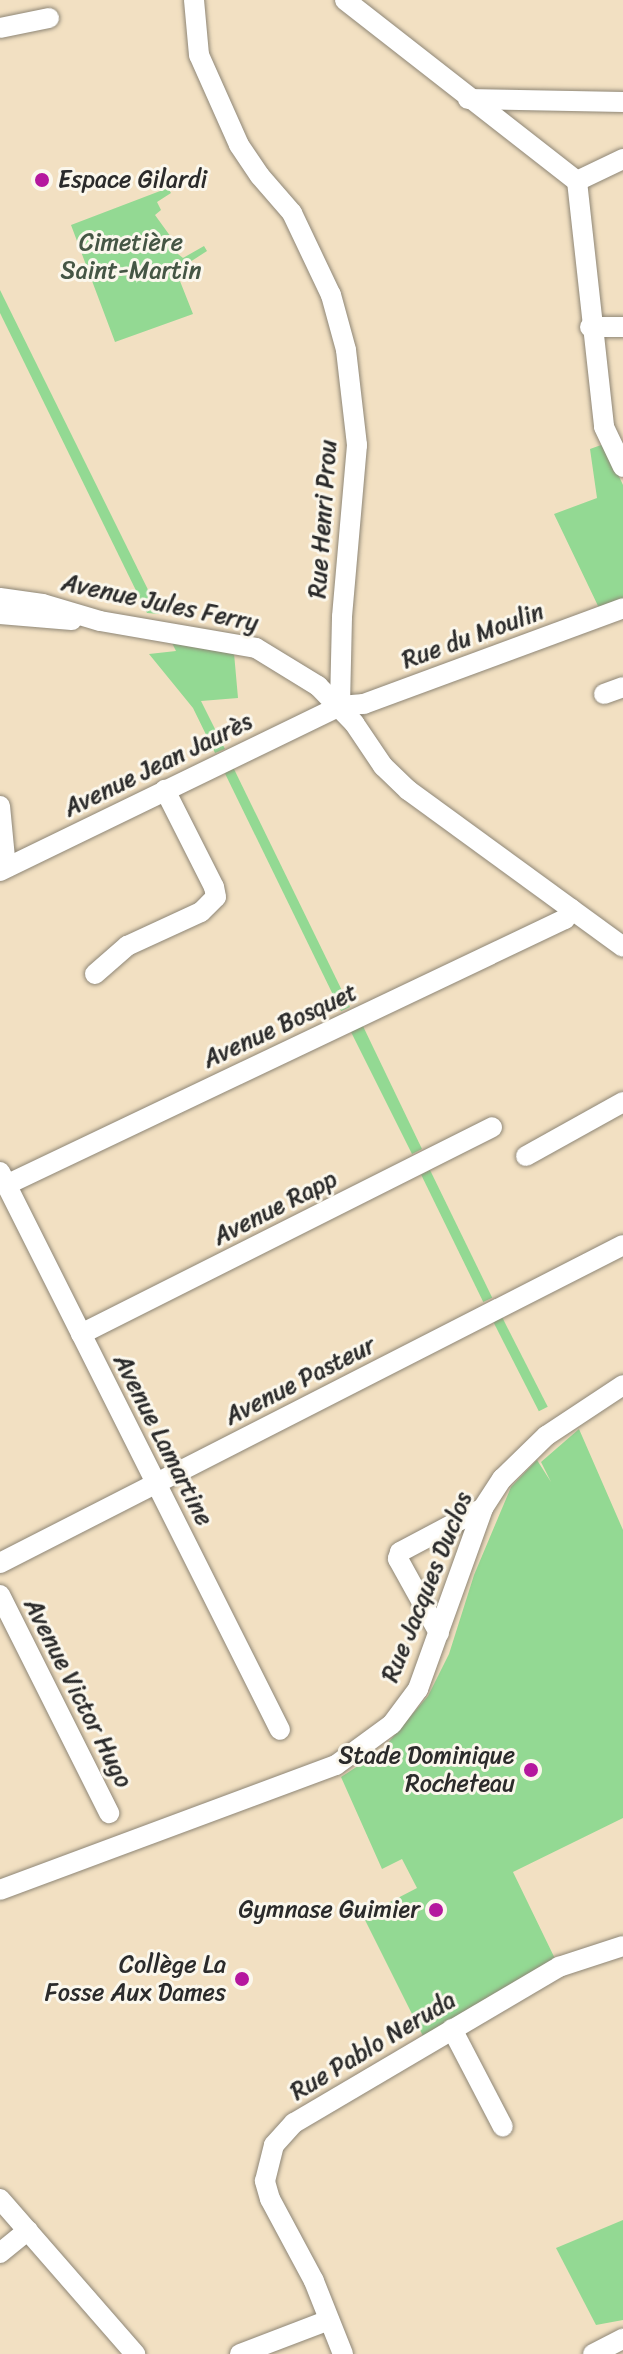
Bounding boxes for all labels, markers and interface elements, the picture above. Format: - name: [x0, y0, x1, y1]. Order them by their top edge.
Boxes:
- place label: Espace Gilardi: [58, 166, 207, 194]
- marker: Espace Gilardi: [33, 171, 51, 189]
- park label: Cimetière Saint-Martin: [61, 229, 201, 285]
- street label: Rue Henri Prou: [303, 438, 343, 600]
- street label: Avenue Jules Ferry: [59, 568, 261, 638]
- street label: Rue du Moulin: [398, 597, 548, 675]
- street label: Avenue Jean Jaurès: [59, 707, 257, 823]
- street label: Avenue Bosquet: [198, 978, 362, 1074]
- street label: Avenue Rapp: [208, 1165, 342, 1251]
- street label: Avenue Pasteur: [219, 1330, 381, 1432]
- street label: Avenue Lamartine: [108, 1350, 218, 1530]
- street label: Rue Jacques Duclos: [376, 1488, 478, 1686]
- street label: Avenue Victor Hugo: [18, 1594, 138, 1792]
- place label: Stade Dominique Rocheteau: [338, 1742, 515, 1798]
- marker: Stade Dominique Rocheteau: [522, 1761, 540, 1779]
- place label: Gymnase Guimier: [238, 1896, 420, 1924]
- marker: Gymnase Guimier: [427, 1901, 445, 1919]
- place label: Collège La Fosse Aux Dames: [45, 1951, 226, 2007]
- marker: Collège La Fosse Aux Dames: [233, 1970, 251, 1988]
- street label: Rue Pablo Neruda: [285, 1985, 461, 2107]

